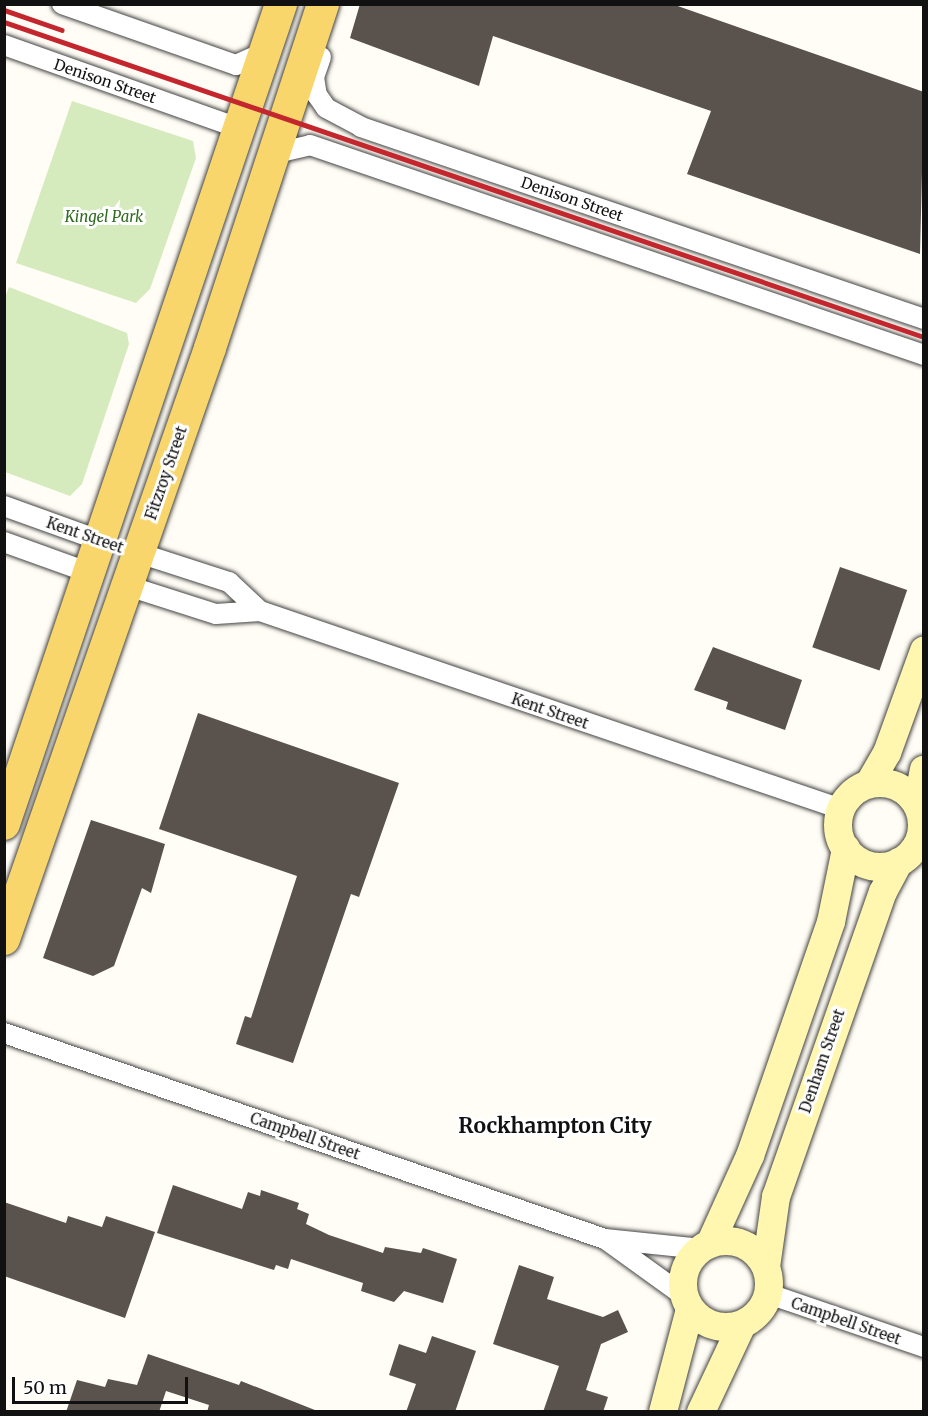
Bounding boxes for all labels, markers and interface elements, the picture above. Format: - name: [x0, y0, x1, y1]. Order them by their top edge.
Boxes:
- street label: Denison Street: [52, 55, 158, 107]
- street label: Denison Street: [519, 173, 625, 225]
- park label: Kingel Park: [65, 208, 143, 226]
- street label: Fitzroy Street: [142, 424, 190, 522]
- street label: Kent Street: [44, 513, 126, 557]
- street label: Kent Street: [509, 689, 591, 733]
- street label: Denham Street: [796, 1007, 848, 1115]
- street label: Campbell Street: [248, 1109, 362, 1163]
- district label: Rockhampton City: [458, 1113, 652, 1139]
- street label: Campbell Street: [789, 1294, 903, 1348]
- scale bar: [15, 1365, 190, 1403]
- text: 50 m: [23, 1376, 67, 1399]

